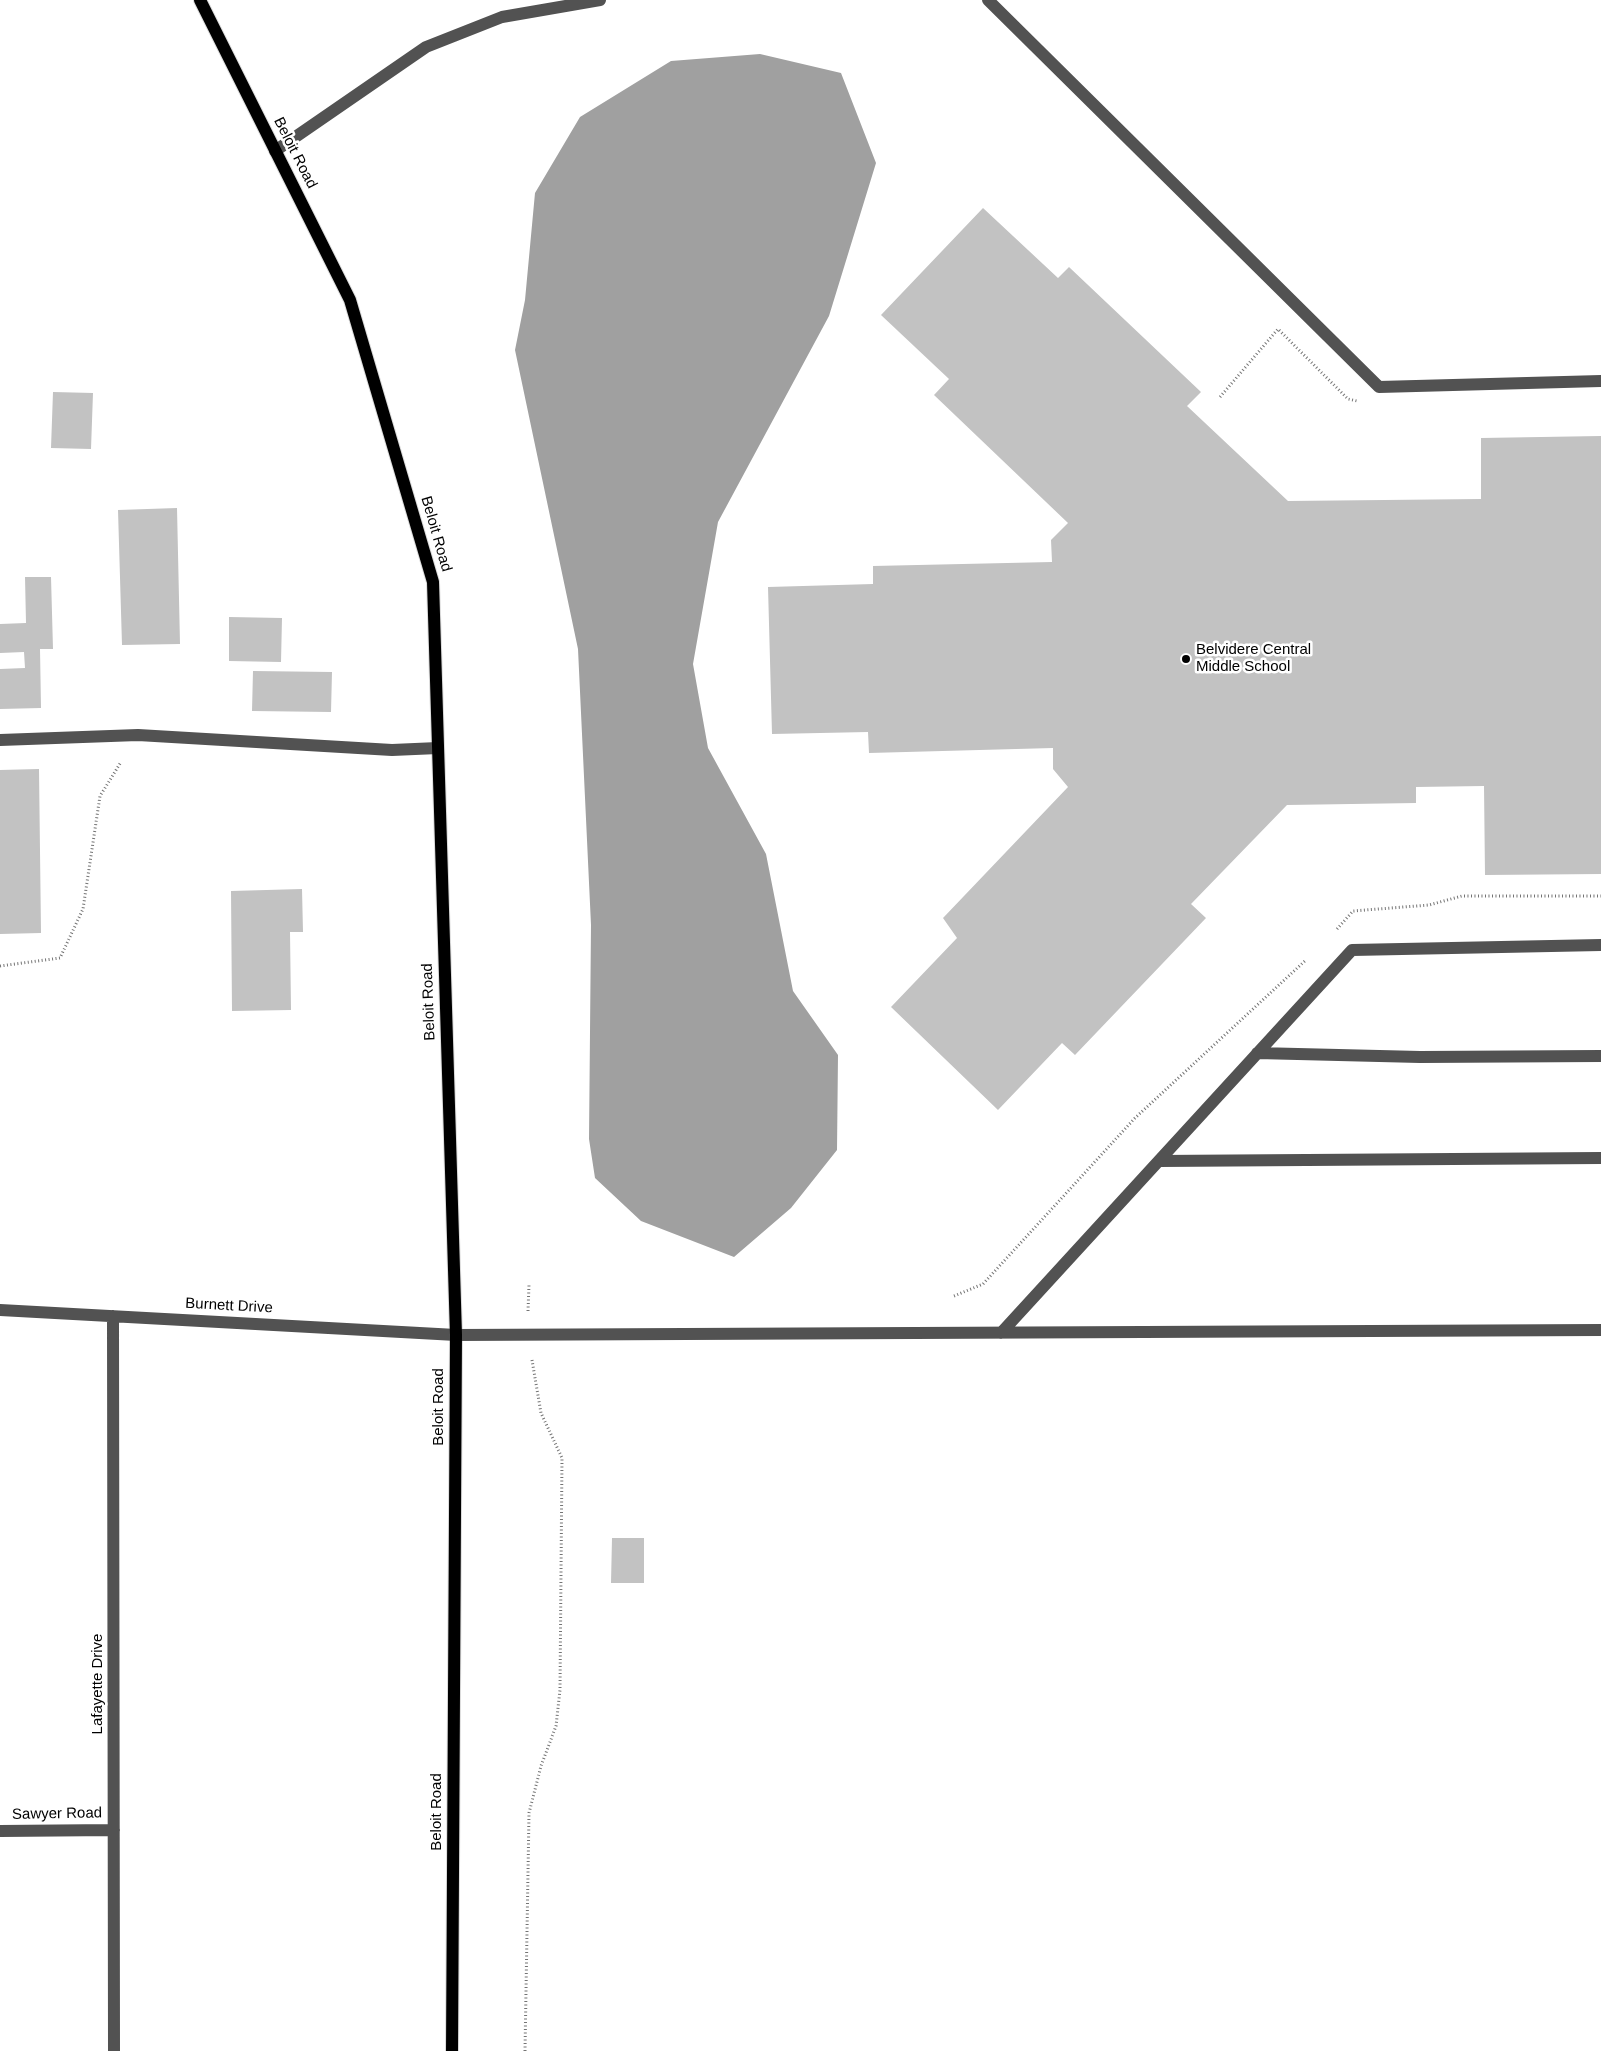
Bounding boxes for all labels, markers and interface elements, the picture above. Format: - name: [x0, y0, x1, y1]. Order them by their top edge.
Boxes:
- street label: Beloit Road: [269, 114, 321, 192]
- street label: Beloit Road: [417, 494, 455, 574]
- place label: Belvidere Central Middle School: [1196, 641, 1311, 676]
- marker: Belvidere Central Middle School: [1180, 653, 1192, 665]
- street label: Beloit Road: [419, 963, 439, 1041]
- street label: Burnett Drive: [185, 1295, 273, 1317]
- street label: Beloit Road: [430, 1368, 448, 1446]
- street label: Lafayette Drive: [89, 1634, 107, 1734]
- street label: Beloit Road: [428, 1773, 446, 1851]
- street label: Sawyer Road: [12, 1804, 102, 1824]

